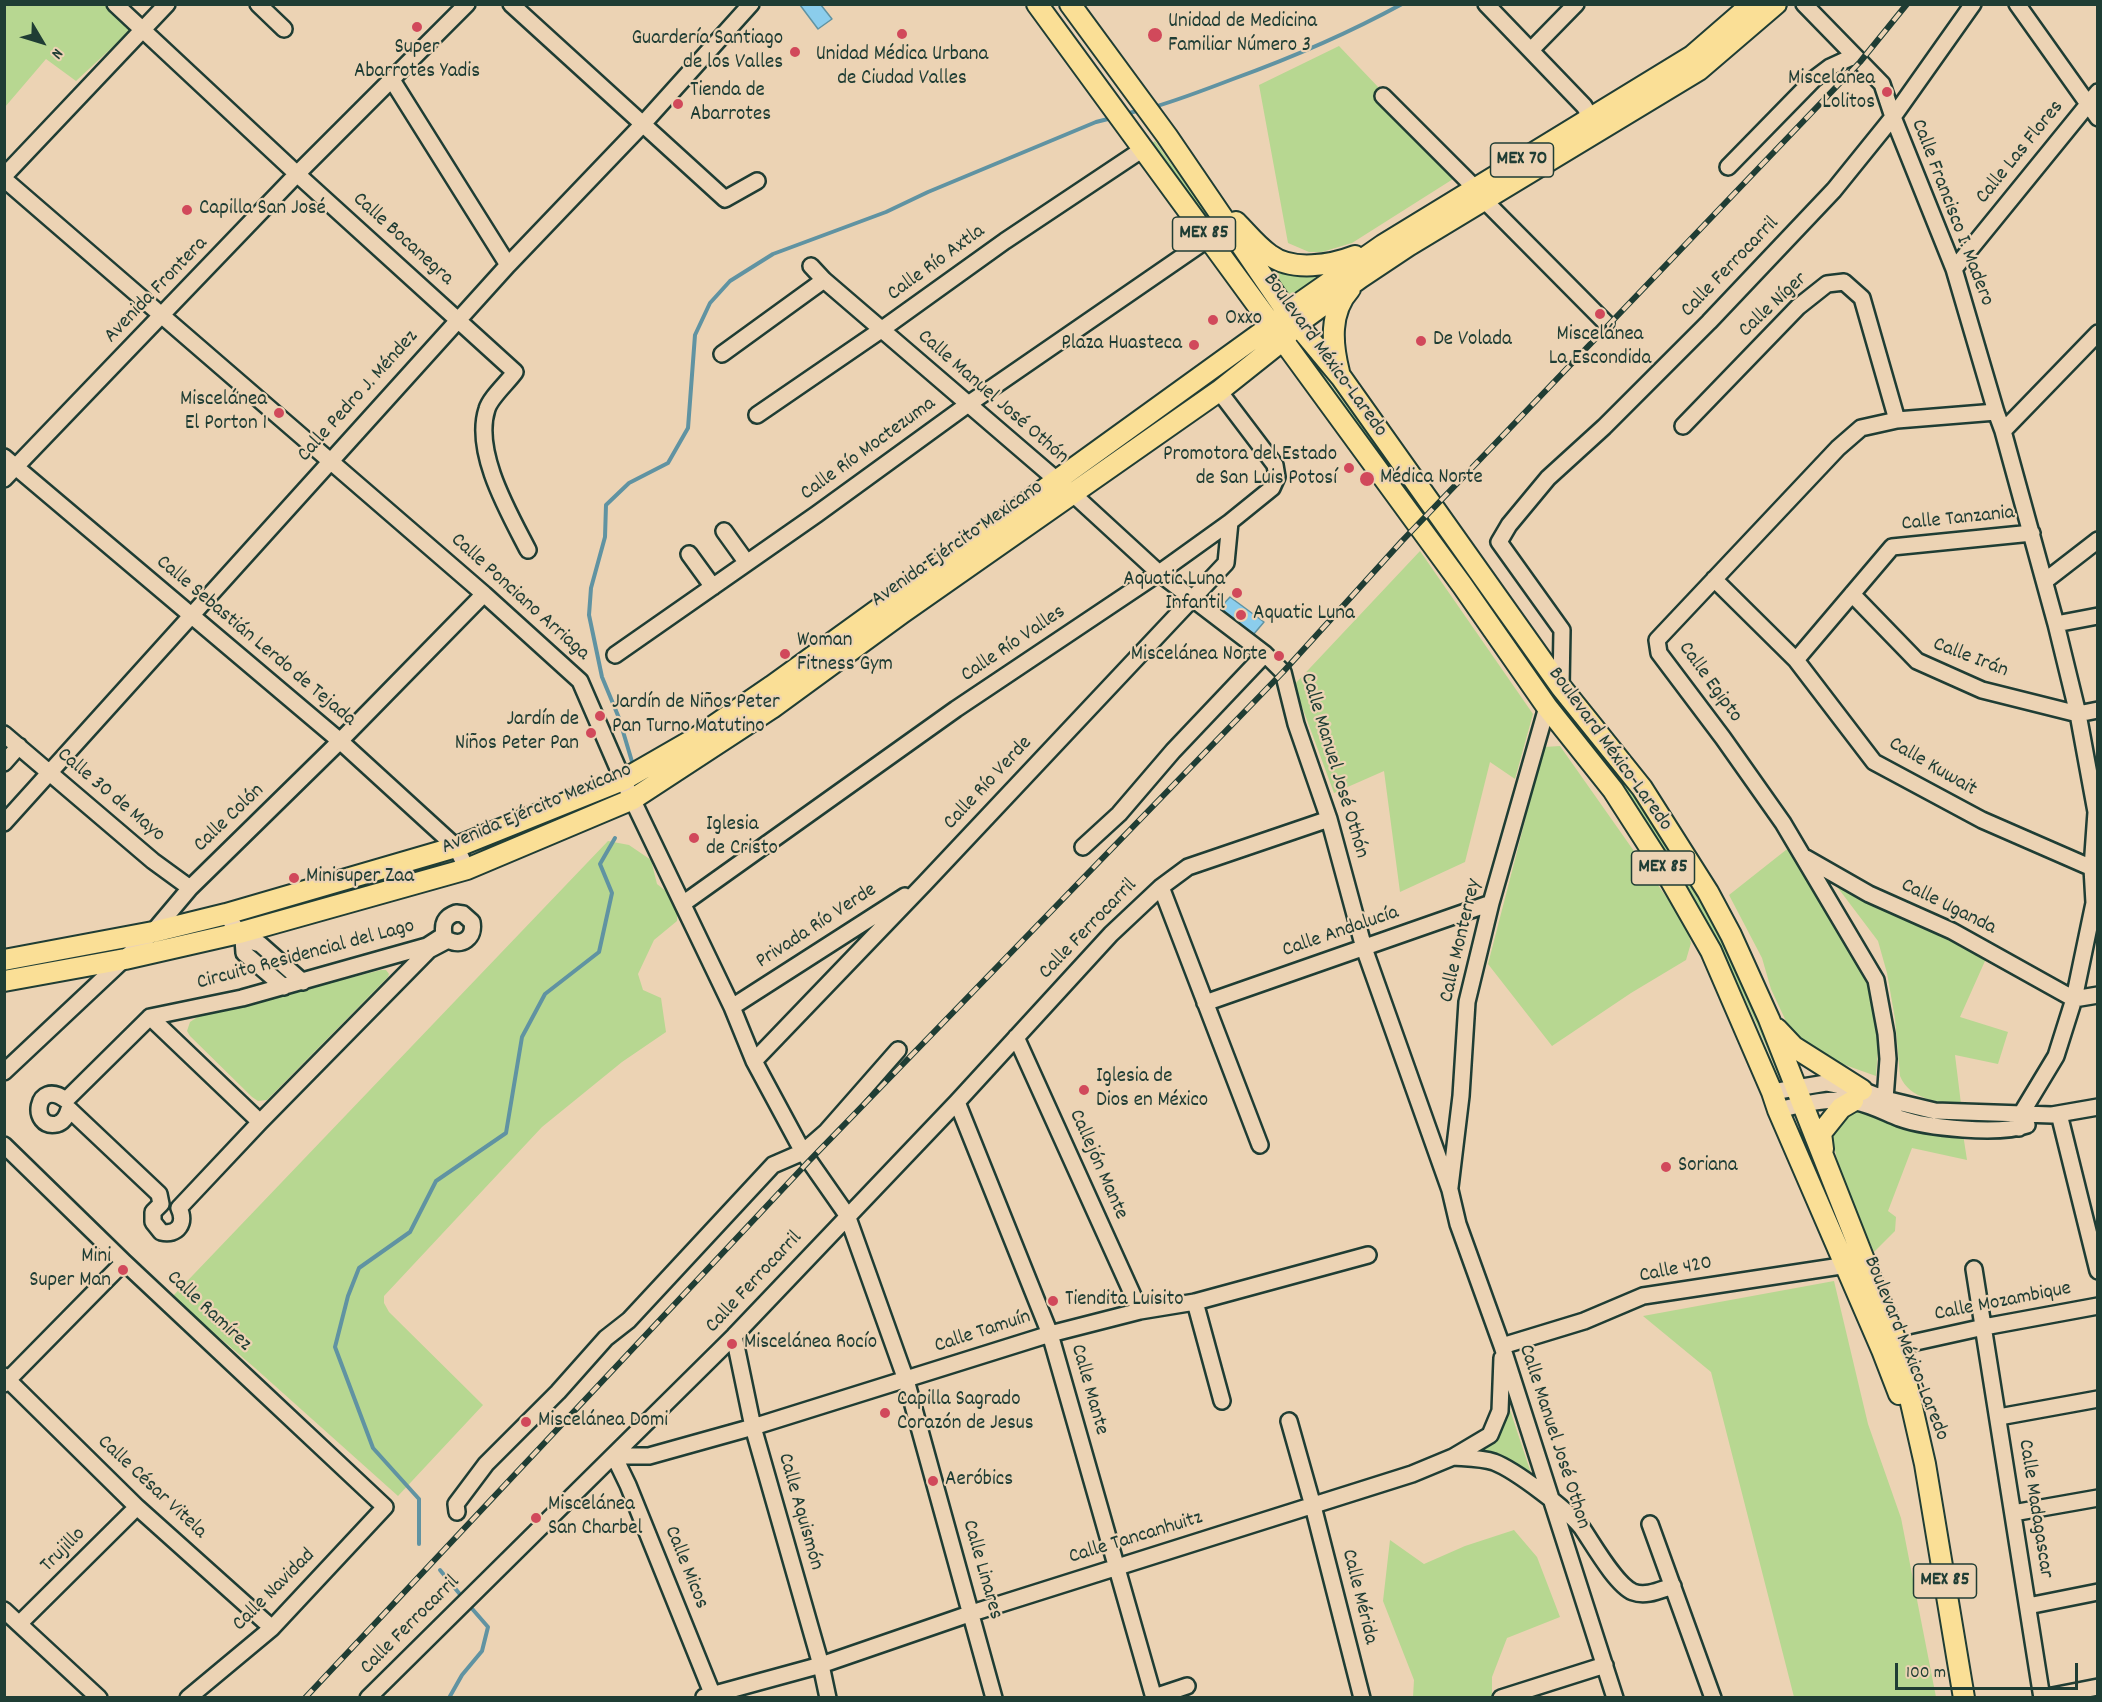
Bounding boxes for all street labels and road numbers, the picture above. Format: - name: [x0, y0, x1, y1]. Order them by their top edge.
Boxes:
- street label: Calle Las Flores: [1972, 96, 2070, 210]
- street label: Calle Francisco I. Madero: [1904, 116, 1998, 310]
- road number: MEX 70: [1490, 143, 1553, 177]
- street label: Calle Bocanegra: [346, 188, 458, 292]
- street label: Calle Ferrocarril: [1677, 212, 1785, 324]
- road number: MEX 85: [1172, 217, 1236, 251]
- street label: Calle Río Axtla: [883, 220, 991, 308]
- street label: Avenida Frontera: [100, 232, 214, 350]
- street label: Calle Níger: [1734, 268, 1814, 344]
- street label: Boulevard México-Laredo: [1256, 269, 1392, 443]
- street label: Calle Manuel José Othón: [911, 325, 1073, 471]
- street label: Calle Pedro J. Méndez: [293, 326, 425, 468]
- street label: Calle Río Moctezuma: [797, 393, 941, 507]
- street label: Avenida Ejército Mexicano: [867, 476, 1049, 614]
- street label: Calle Tanzania: [1900, 502, 2016, 538]
- street label: Calle Ponciano Arriaga: [444, 529, 594, 667]
- street label: Calle Sebastián Lerdo de Tejada: [150, 551, 360, 733]
- street label: Calle Río Valles: [957, 601, 1071, 689]
- street label: Calle Irán: [1929, 633, 2011, 685]
- street label: Calle Egipto: [1671, 638, 1747, 728]
- street label: Boulevard México-Laredo: [1541, 663, 1677, 837]
- street label: Calle Manuel José Othón: [1293, 670, 1373, 862]
- street label: Calle Río Verde: [939, 732, 1039, 836]
- street label: Calle Kuwait: [1883, 733, 1981, 803]
- street label: Calle 30 de Mayo: [51, 743, 169, 849]
- street label: Avenida Ejército Mexicano: [438, 759, 636, 861]
- street label: Calle Colón: [190, 779, 270, 859]
- road number: MEX 85: [1632, 851, 1694, 885]
- street label: Calle Ferrocarril: [1035, 874, 1143, 986]
- street label: Calle Uganda: [1896, 874, 2000, 942]
- street label: Calle Monterrey: [1436, 877, 1488, 1005]
- street label: Privada Río Verde: [752, 879, 882, 975]
- street label: Calle Andalucía: [1280, 901, 1402, 965]
- street label: Circuito Residencial del Lago: [195, 915, 417, 997]
- street label: Callejón Mante: [1062, 1106, 1132, 1224]
- street label: Calle Ferrocarril: [701, 1227, 809, 1339]
- street label: Calle 420: [1637, 1252, 1715, 1290]
- street label: Boulevard México-Laredo: [1857, 1253, 1953, 1445]
- street label: Calle Ramírez: [160, 1266, 256, 1358]
- street label: Calle Mozambique: [1932, 1277, 2074, 1329]
- street label: Calle Tamuín: [932, 1306, 1034, 1360]
- street label: Calle Mante: [1063, 1342, 1113, 1438]
- street label: Calle Manuel José Othon: [1511, 1342, 1595, 1532]
- street label: Calle César Vitela: [91, 1431, 211, 1545]
- street label: Calle Madagascar: [2011, 1438, 2057, 1580]
- street label: Calle Aquismón: [770, 1451, 828, 1573]
- street label: Calle Tancanhuitz: [1066, 1507, 1206, 1571]
- street label: Calle Linares: [955, 1517, 1007, 1623]
- street label: Trujillo: [36, 1523, 92, 1579]
- street label: Calle Micos: [657, 1523, 713, 1613]
- street label: Calle Navidad: [228, 1544, 322, 1638]
- street label: Calle Mérida: [1334, 1547, 1382, 1647]
- road number: MEX 85: [1914, 1564, 1976, 1598]
- street label: Calle Ferrocarril: [356, 1571, 466, 1681]

